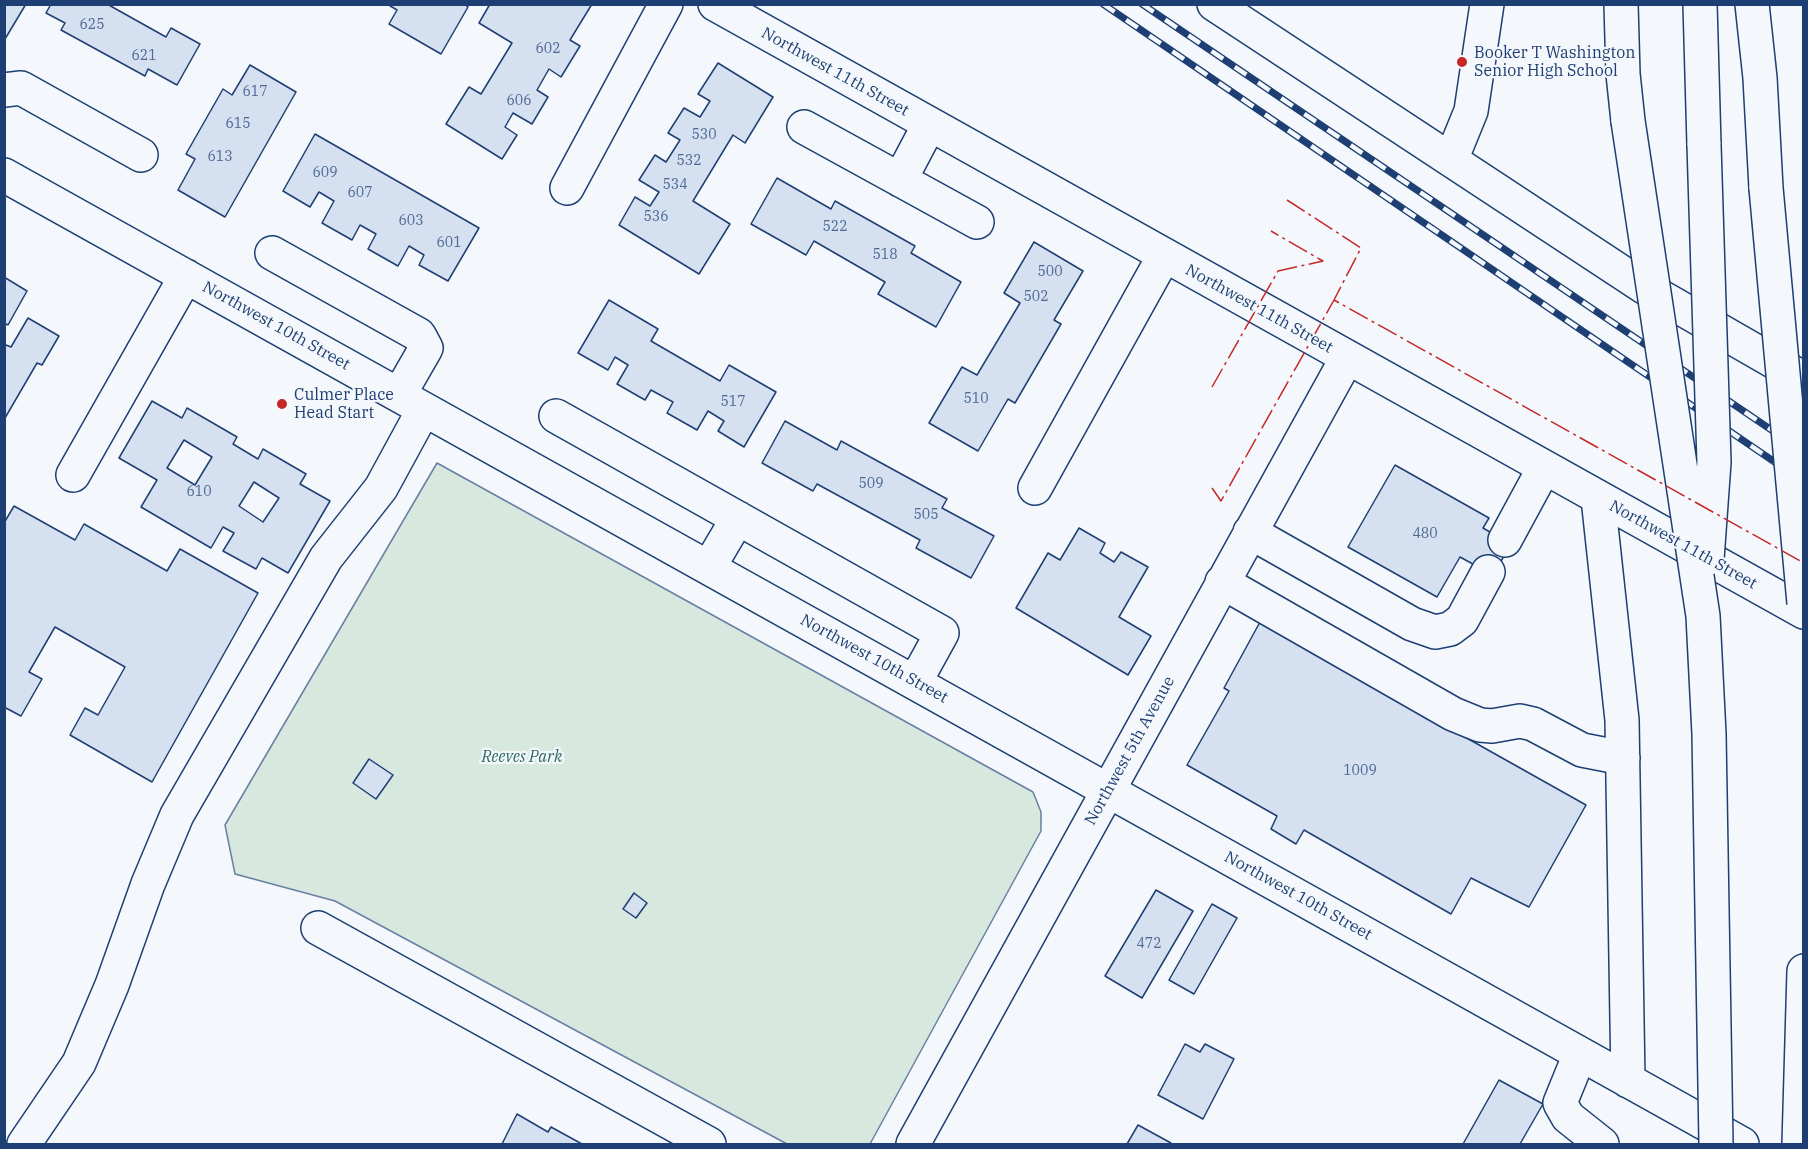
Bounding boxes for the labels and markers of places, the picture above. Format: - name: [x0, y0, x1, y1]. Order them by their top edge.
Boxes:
- place label: Booker T Washington Senior High School: [1474, 43, 1635, 81]
- marker: Booker T Washington Senior High School: [1455, 55, 1469, 69]
- place label: Culmer Place Head Start: [294, 385, 394, 423]
- marker: Culmer Place Head Start: [275, 397, 289, 411]

